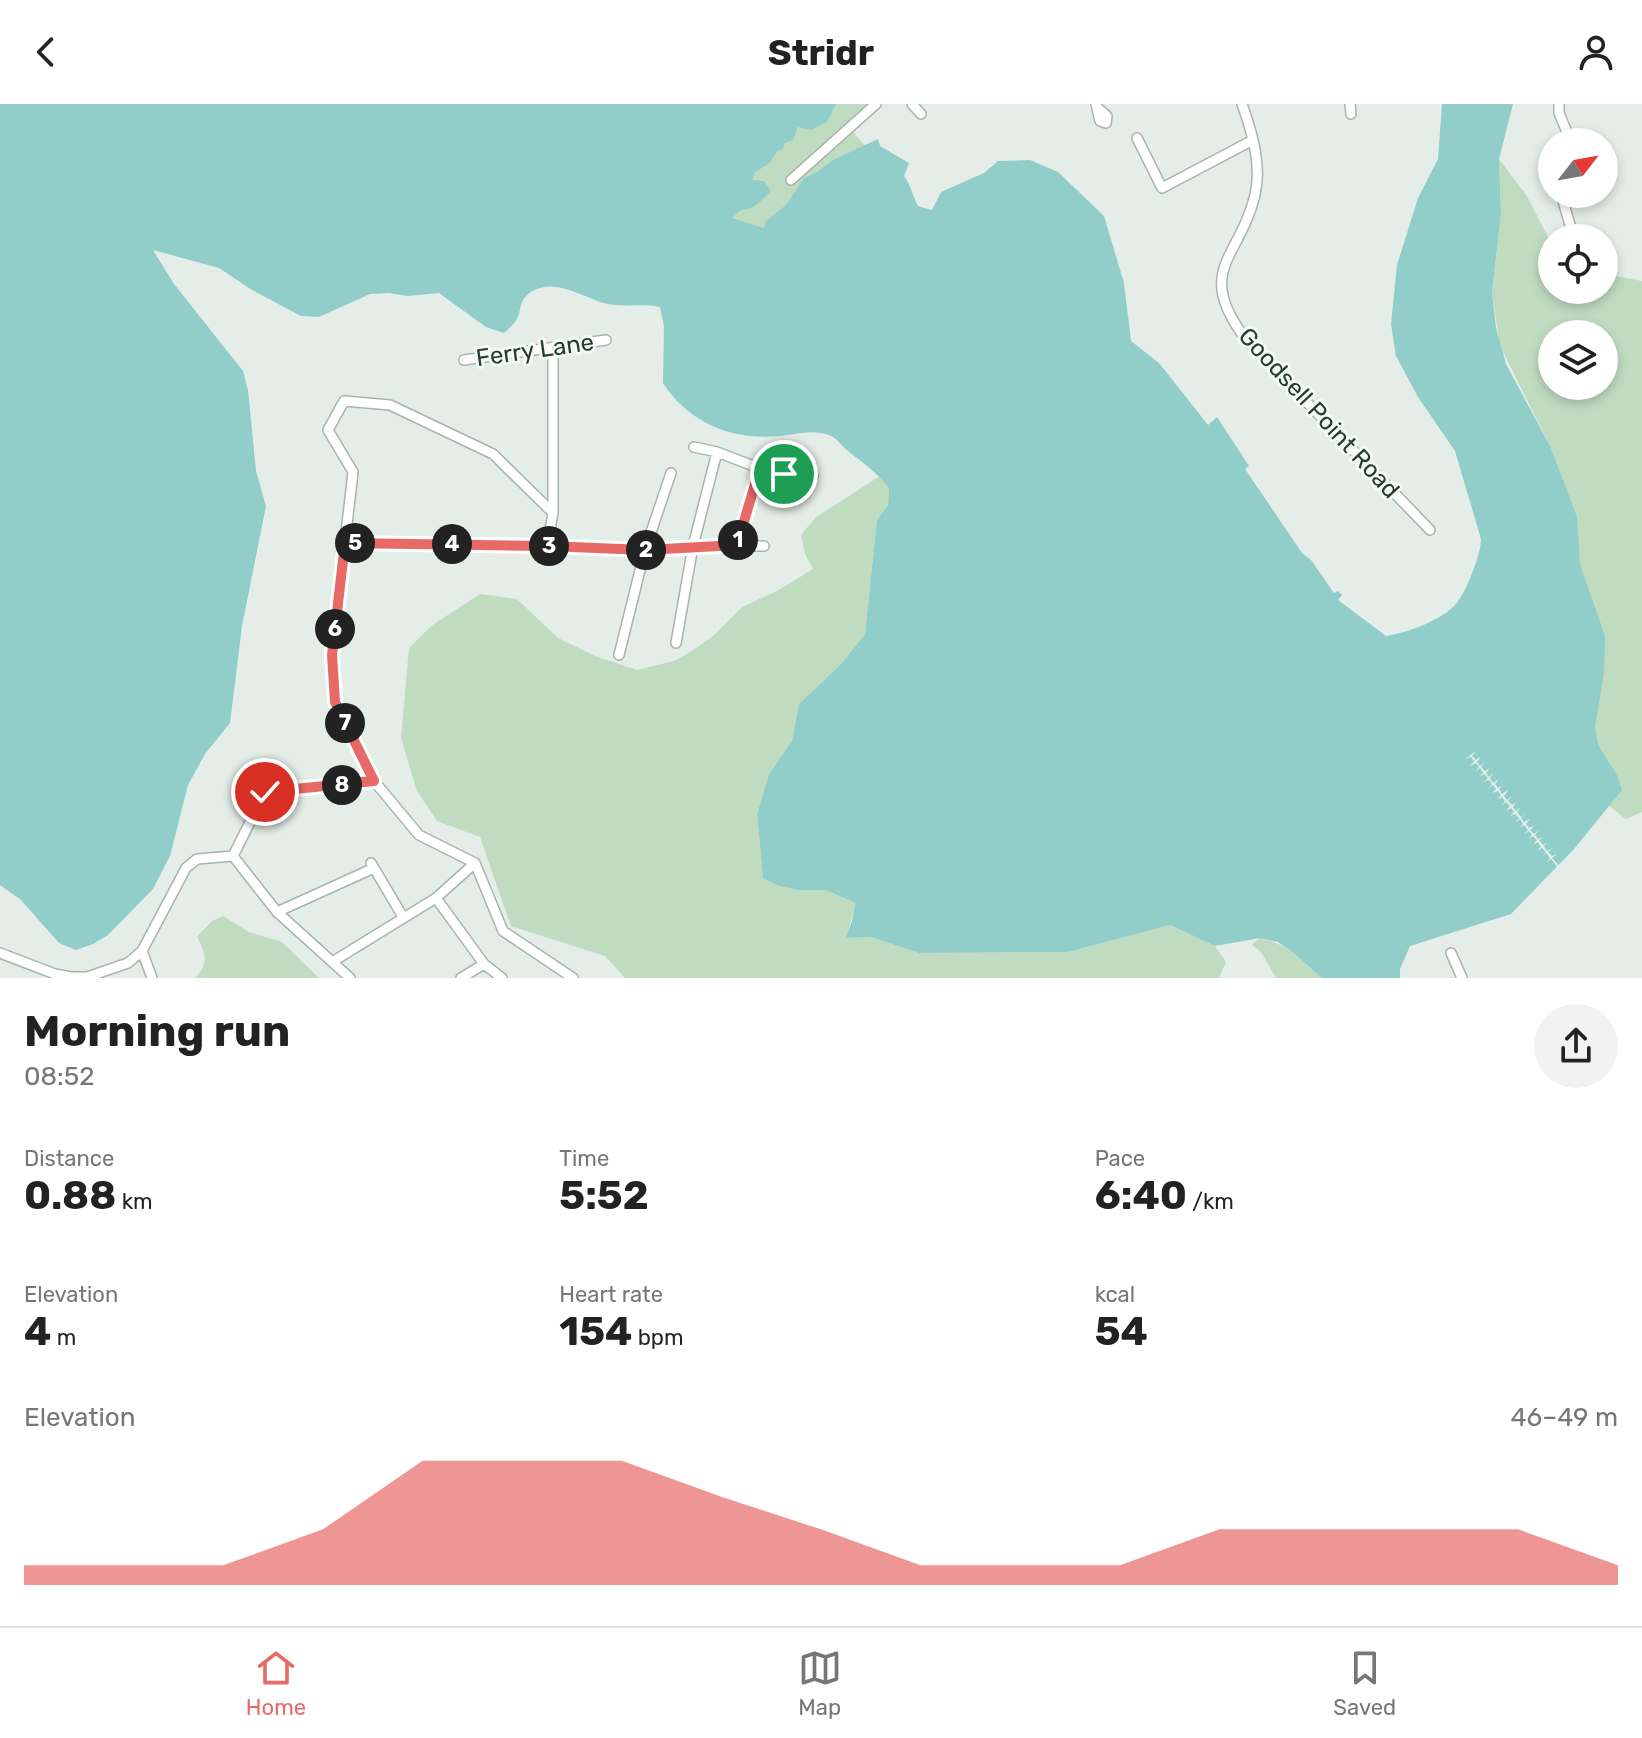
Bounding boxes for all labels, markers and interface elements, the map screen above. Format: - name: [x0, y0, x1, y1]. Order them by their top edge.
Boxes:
- icon: back: [24, 30, 68, 74]
- icon: person: [1574, 30, 1618, 74]
- text: Stridr: [768, 31, 874, 74]
- north arrow: [1538, 128, 1618, 208]
- map controls: [1538, 128, 1618, 400]
- button: locate: [1538, 224, 1618, 304]
- button: layers: [1538, 320, 1618, 400]
- street label: Goodsell Point Road: [1233, 322, 1405, 504]
- street label: Ferry Lane: [474, 328, 596, 372]
- pin: [750, 440, 818, 508]
- icon: arrive: [762, 452, 806, 496]
- pin: 1: [718, 520, 758, 560]
- pin: 5: [335, 523, 375, 563]
- pin: 4: [432, 524, 472, 564]
- pin: 3: [529, 526, 569, 566]
- text: 1: [733, 526, 743, 553]
- text: 5: [348, 529, 362, 556]
- text: 4: [444, 530, 460, 557]
- pin: 2: [626, 530, 666, 570]
- text: 3: [542, 532, 556, 559]
- text: 2: [639, 536, 653, 563]
- pin: 6: [315, 609, 355, 649]
- text: 6: [328, 615, 342, 642]
- pin: 7: [325, 703, 365, 743]
- text: 7: [339, 709, 351, 736]
- pin: [231, 758, 299, 826]
- pin: 8: [322, 765, 362, 805]
- icon: check: [243, 770, 287, 814]
- text: 8: [335, 771, 349, 798]
- button: share: [1534, 1004, 1618, 1088]
- text: Morning run: [24, 1005, 290, 1057]
- text: 08:52: [24, 1061, 94, 1092]
- text: Distance: [24, 1145, 114, 1172]
- text: Time: [559, 1145, 609, 1172]
- text: Pace: [1095, 1145, 1145, 1172]
- text: 0.88: [24, 1172, 116, 1219]
- text: 5:52: [559, 1172, 649, 1219]
- text: 6:40: [1095, 1172, 1187, 1219]
- text: km: [116, 1188, 153, 1215]
- text: /km: [1187, 1188, 1234, 1215]
- text: Elevation: [24, 1281, 118, 1308]
- text: Heart rate: [559, 1281, 663, 1308]
- text: kcal: [1095, 1281, 1135, 1308]
- text: 4: [24, 1308, 51, 1355]
- text: 154: [559, 1308, 632, 1355]
- text: 54: [1095, 1308, 1148, 1355]
- text: m: [51, 1324, 76, 1351]
- text: bpm: [632, 1324, 684, 1351]
- text: Elevation: [24, 1402, 135, 1433]
- text: 46–49 m: [1510, 1402, 1618, 1433]
- tab: Home: [246, 1646, 306, 1721]
- tab: Map: [798, 1646, 842, 1721]
- tab: Saved: [1333, 1646, 1396, 1721]

